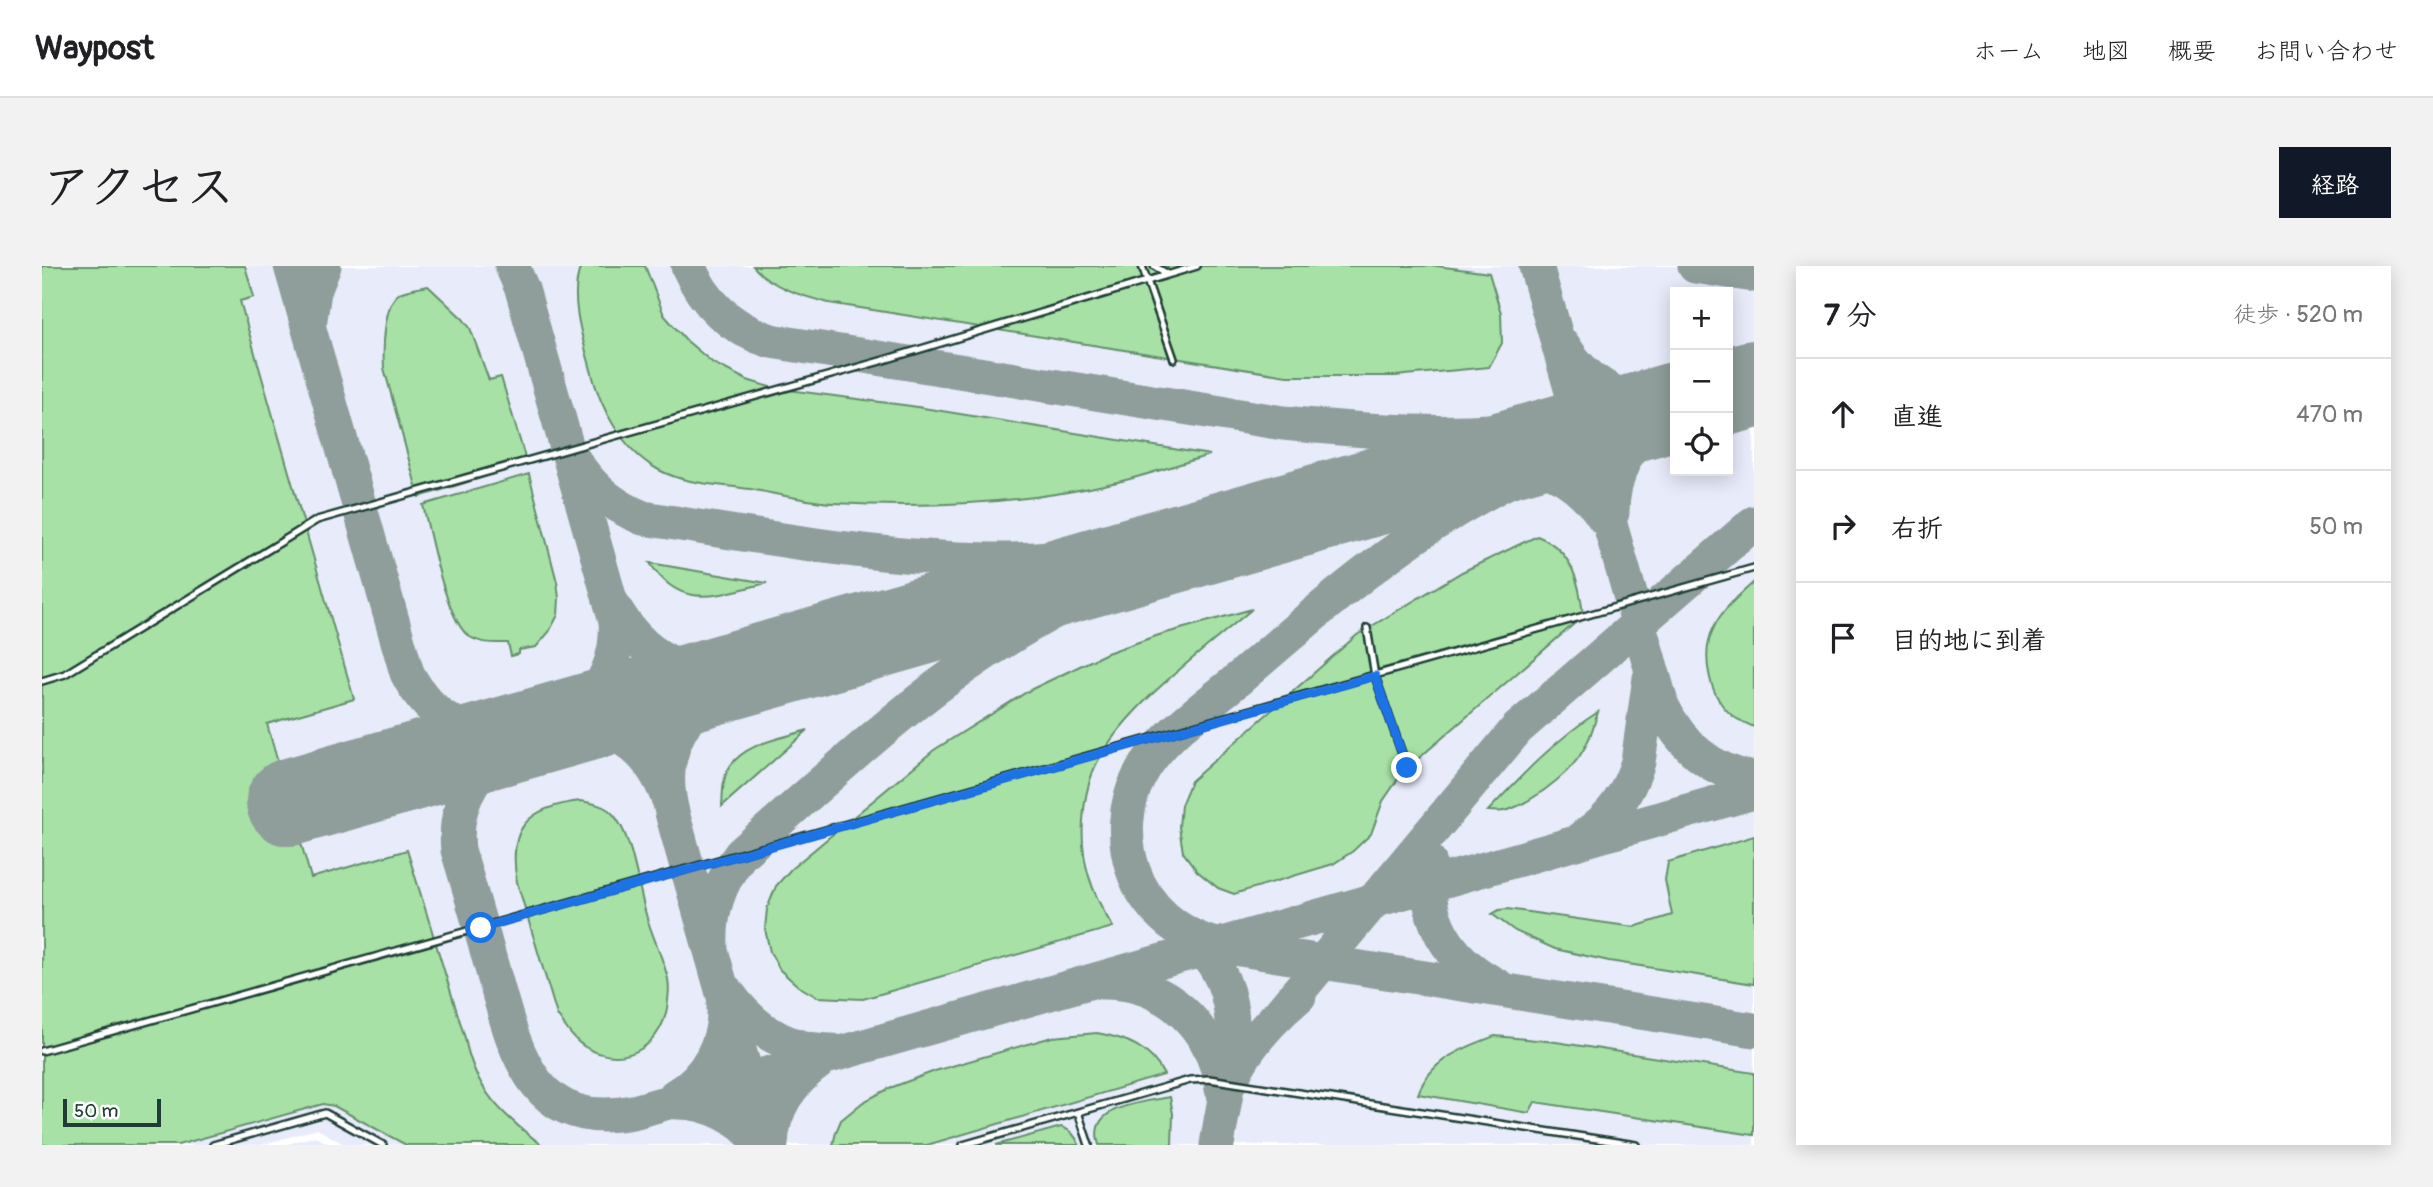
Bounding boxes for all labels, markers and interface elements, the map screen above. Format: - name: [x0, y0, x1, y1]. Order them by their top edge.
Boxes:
- text: Waypost: [35, 28, 154, 69]
- text: ホーム: [1973, 37, 2044, 66]
- text: 地図: [2082, 37, 2130, 66]
- text: 概要: [2168, 37, 2216, 66]
- text: お問い合わせ: [2254, 37, 2398, 66]
- button: 経路: [2279, 147, 2391, 218]
- text: アクセス: [42, 157, 235, 218]
- map controls: [1670, 287, 1733, 476]
- button: +: [1670, 287, 1733, 350]
- text: 7 分: [1824, 297, 1876, 334]
- text: 徒歩 · 520 m: [2233, 300, 2363, 329]
- button: −: [1670, 350, 1733, 413]
- icon: ahead: [1824, 395, 1862, 433]
- text: 470 m: [2296, 400, 2363, 429]
- text: 直進: [1891, 401, 1943, 433]
- button: locate: [1670, 413, 1733, 476]
- icon: right: [1824, 507, 1862, 545]
- text: 50 m: [2309, 512, 2363, 541]
- text: 右折: [1891, 513, 1943, 545]
- icon: arrive: [1824, 619, 1862, 657]
- text: 目的地に到着: [1891, 625, 2047, 657]
- route end: [1391, 752, 1422, 783]
- route start: [465, 912, 496, 943]
- scale bar: [63, 1096, 161, 1128]
- text: 50 m: [74, 1099, 118, 1123]

